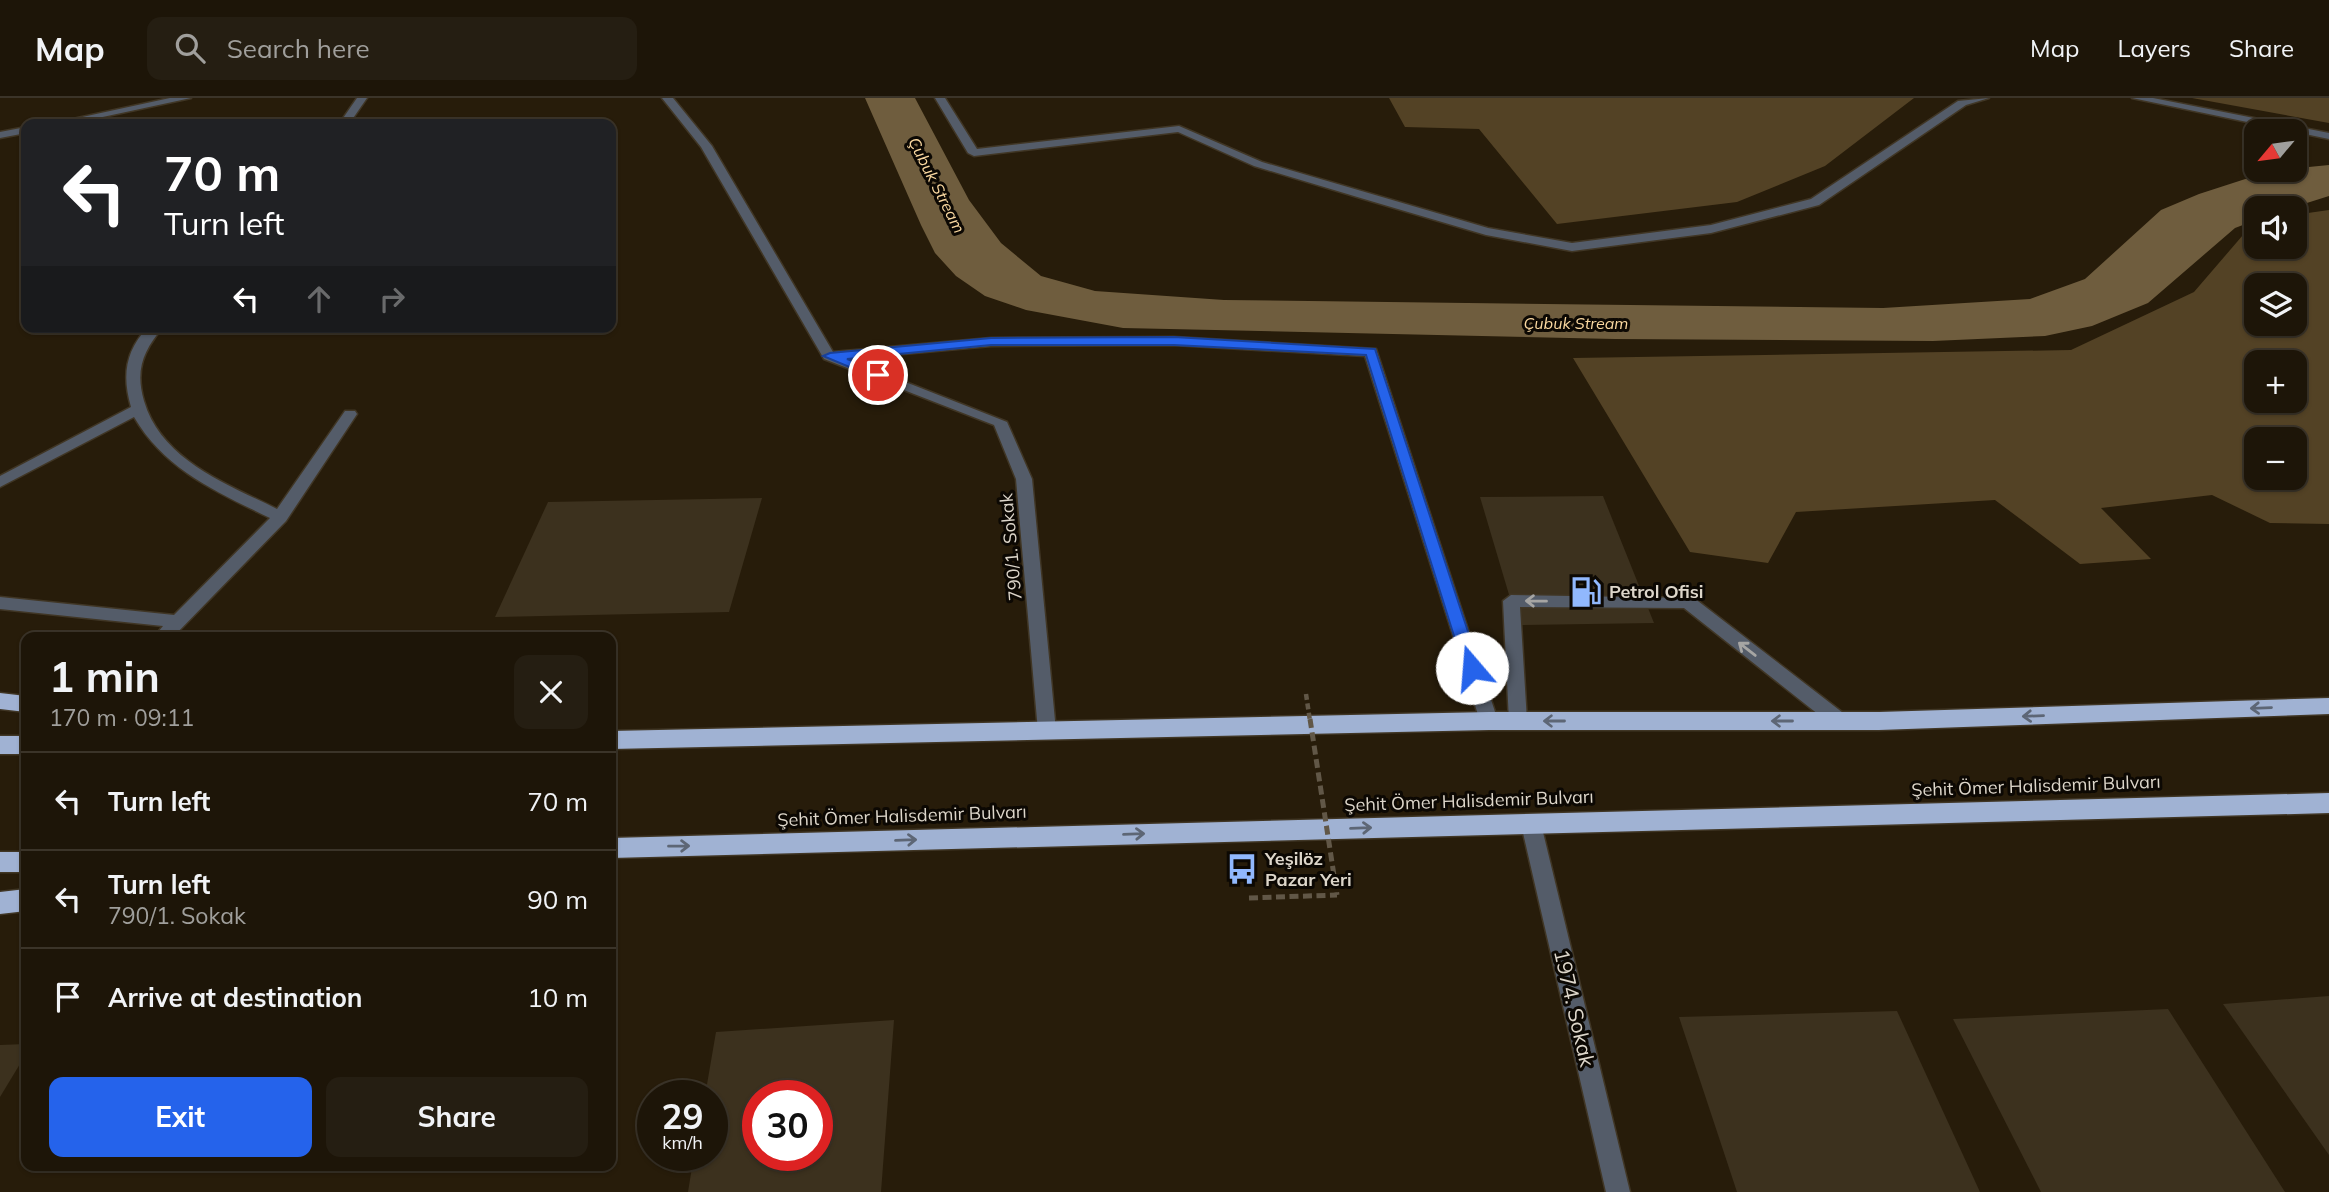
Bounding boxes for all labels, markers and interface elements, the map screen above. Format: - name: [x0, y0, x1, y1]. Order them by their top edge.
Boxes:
- search box: [147, 17, 637, 80]
- text: Map: [35, 28, 105, 69]
- icon: search: [171, 29, 209, 67]
- text: Search here: [227, 32, 370, 65]
- text: Map: [2030, 33, 2079, 63]
- text: Layers: [2117, 33, 2191, 63]
- text: Share: [2229, 33, 2294, 63]
- north arrow: [2244, 119, 2306, 182]
- map controls: [2244, 119, 2307, 490]
- water label: Çubuk Stream: [904, 134, 970, 236]
- text: 70 m: [164, 142, 280, 203]
- icon: left: [49, 147, 140, 238]
- button: sound: [2244, 196, 2307, 259]
- text: Turn left: [164, 203, 284, 243]
- button: layers: [2244, 273, 2307, 336]
- icon: left: [227, 280, 265, 318]
- icon: ahead: [300, 280, 338, 318]
- icon: right: [373, 280, 411, 318]
- water label: Çubuk Stream: [1524, 313, 1628, 333]
- pin: [848, 345, 908, 405]
- button: +: [2244, 350, 2307, 413]
- icon: arrive: [859, 356, 897, 394]
- button: −: [2244, 427, 2307, 490]
- street label: 790/1. Sokak: [994, 492, 1027, 602]
- fuel station icon: Petrol Ofisi: [1569, 575, 1603, 609]
- place label: Petrol Ofisi: [1609, 580, 1704, 603]
- one-way arrow: [1524, 594, 1547, 608]
- position arrow: [1435, 631, 1509, 705]
- one-way arrow: [1739, 641, 1757, 656]
- text: 1 min: [49, 650, 160, 703]
- button: close: [514, 655, 588, 729]
- one-way arrow: [2250, 701, 2273, 715]
- text: 170 m · 09:11: [49, 703, 194, 732]
- one-way arrow: [2022, 709, 2045, 722]
- one-way arrow: [1543, 714, 1566, 728]
- one-way arrow: [1770, 714, 1793, 728]
- street label: Şehit Ömer Halisdemir Bulvarı: [1911, 770, 2161, 801]
- icon: left: [49, 782, 87, 820]
- text: Turn left: [108, 785, 210, 818]
- text: 70 m: [527, 785, 588, 818]
- street label: Şehit Ömer Halisdemir Bulvarı: [1344, 785, 1594, 816]
- street label: Şehit Ömer Halisdemir Bulvarı: [777, 800, 1027, 831]
- one-way arrow: [1349, 821, 1372, 835]
- one-way arrow: [1122, 827, 1145, 841]
- one-way arrow: [895, 833, 918, 847]
- one-way arrow: [667, 839, 690, 853]
- place label: Yeşilöz Pazar Yeri: [1264, 847, 1352, 891]
- bus stop icon: Yeşilöz Pazar Yeri: [1225, 852, 1259, 886]
- text: Turn left: [108, 868, 210, 901]
- icon: left: [49, 880, 87, 918]
- text: 90 m: [527, 883, 588, 916]
- text: 790/1. Sokak: [108, 901, 246, 930]
- street label: 1974. Sokak: [1549, 946, 1601, 1069]
- icon: arrive: [49, 978, 87, 1016]
- text: Arrive at destination: [108, 981, 363, 1014]
- text: 10 m: [527, 981, 588, 1014]
- button: Exit: [49, 1077, 312, 1157]
- button: Share: [326, 1077, 588, 1157]
- speed limit sign: 30: [742, 1080, 833, 1171]
- text: 29: [661, 1094, 704, 1138]
- text: km/h: [662, 1131, 703, 1154]

